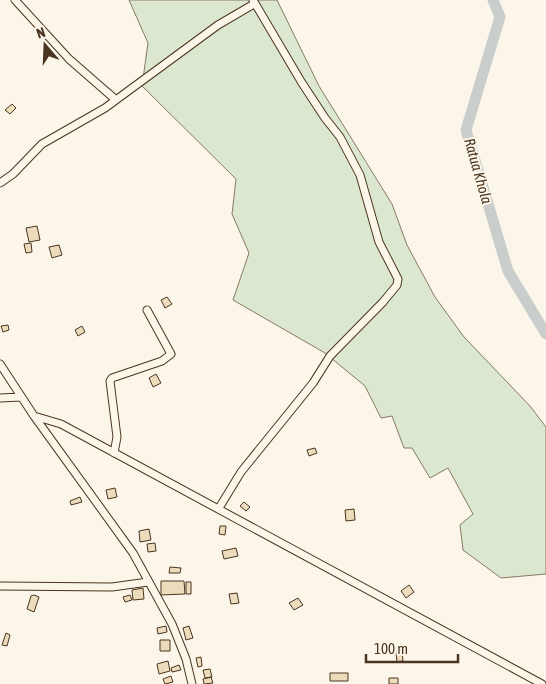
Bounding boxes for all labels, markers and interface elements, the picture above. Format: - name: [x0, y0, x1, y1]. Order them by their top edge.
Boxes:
- north arrow: [20, 20, 70, 70]
- text: N: [34, 24, 47, 42]
- water label: Ratua Khola: [461, 136, 496, 206]
- scale bar: [366, 632, 458, 664]
- text: 100 m: [374, 640, 408, 657]

